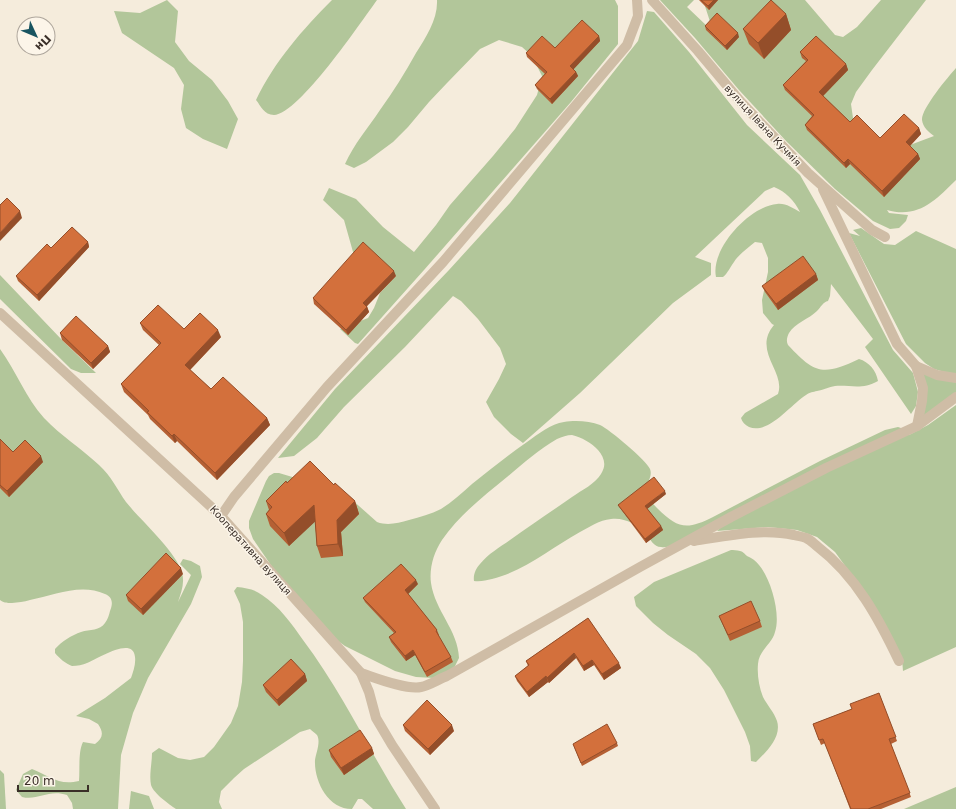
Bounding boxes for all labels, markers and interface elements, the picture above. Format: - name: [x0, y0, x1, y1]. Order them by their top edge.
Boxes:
- north arrow: [16, 16, 56, 56]
- text: Пн: [32, 32, 53, 53]
- street label: вулиця Івана Кучмія: [722, 83, 803, 168]
- street label: Кооперативна вулиця: [208, 504, 294, 597]
- scale bar: [18, 767, 88, 793]
- text: 20 m: [24, 774, 55, 788]

